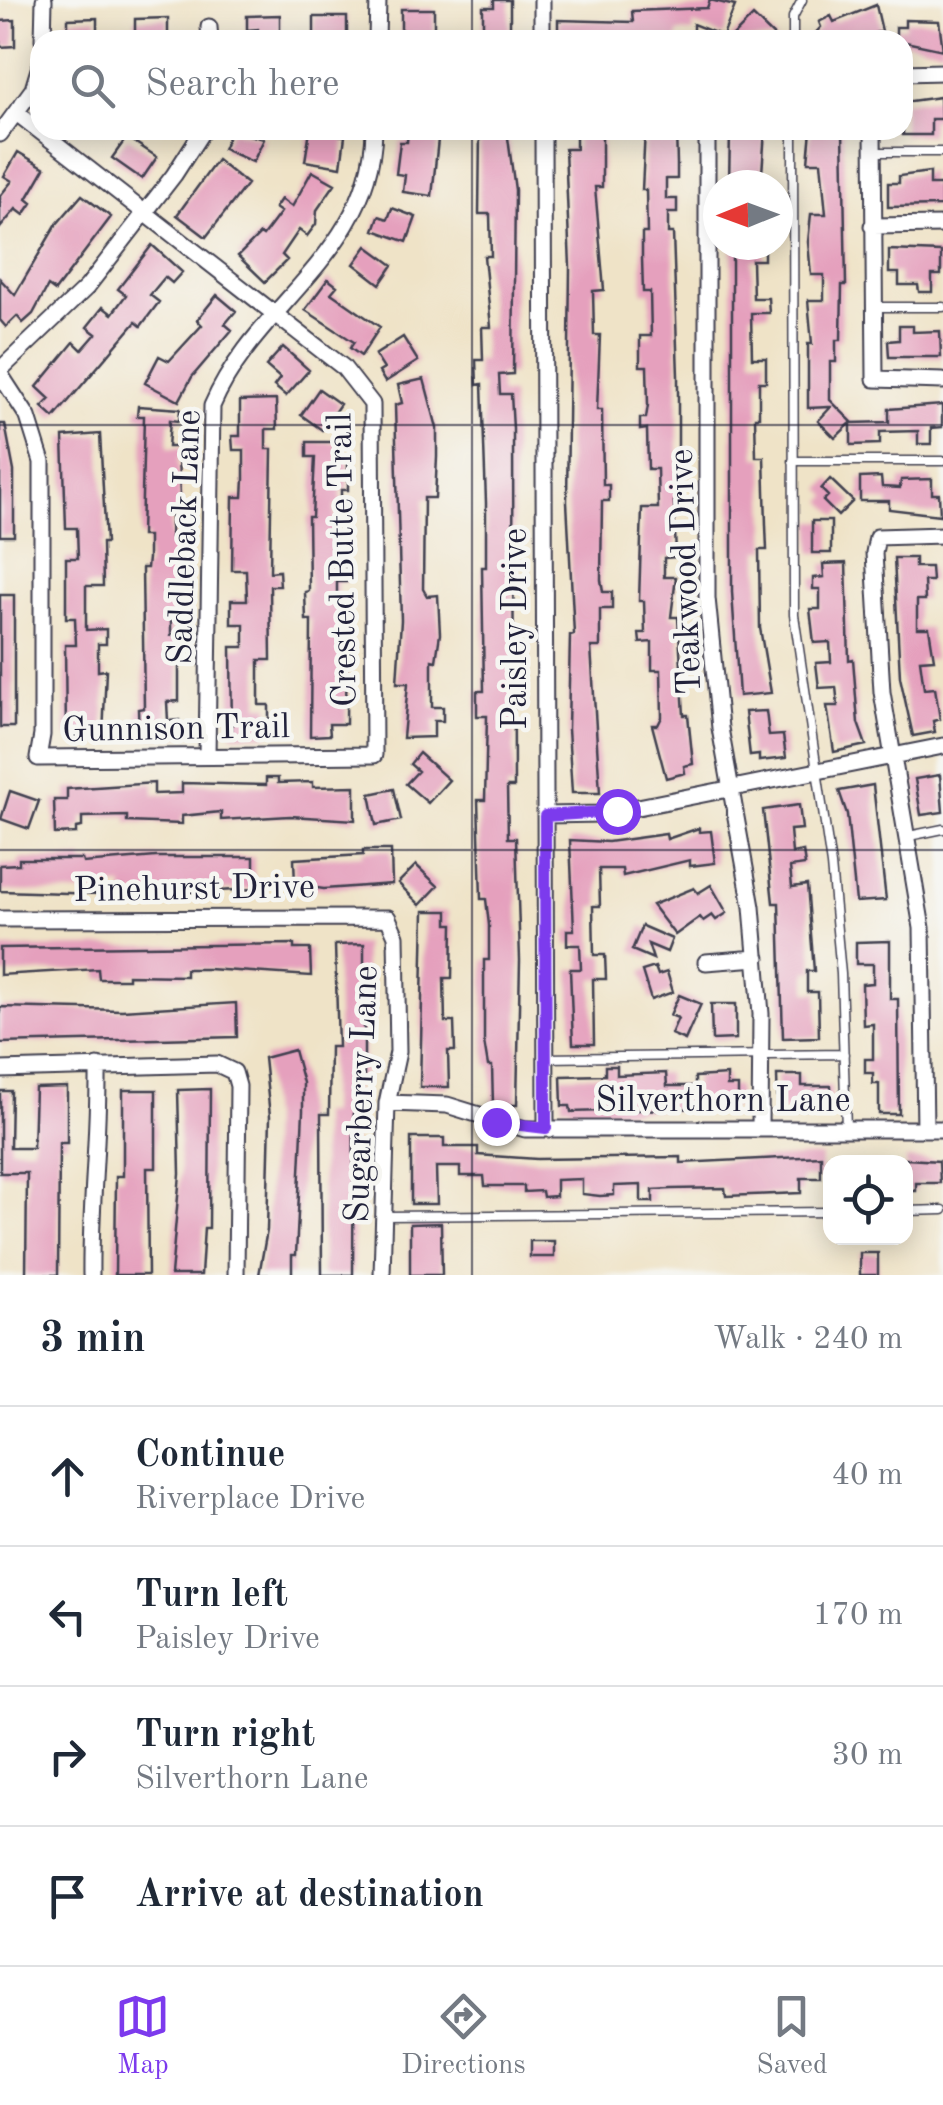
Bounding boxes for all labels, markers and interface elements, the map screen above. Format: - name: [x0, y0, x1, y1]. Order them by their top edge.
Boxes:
- search box: [30, 30, 913, 140]
- icon: search: [65, 58, 120, 113]
- text: Search here: [145, 66, 340, 104]
- north arrow: [703, 170, 793, 260]
- street label: Saddleback Lane: [164, 409, 207, 665]
- street label: Crested Butte Trail: [323, 413, 364, 707]
- street label: Teakwood Drive: [665, 448, 708, 696]
- street label: Paisley Drive: [499, 528, 534, 730]
- street label: Gunnison Trail: [62, 710, 290, 749]
- route start: [595, 789, 641, 835]
- street label: Pinehurst Drive: [73, 870, 315, 909]
- street label: Sugarberry Lane: [341, 965, 384, 1223]
- street label: Silverthorn Lane: [595, 1084, 851, 1119]
- route end: [474, 1100, 520, 1146]
- map controls: [823, 1155, 913, 1245]
- button: locate: [823, 1155, 913, 1245]
- text: 3 min: [40, 1319, 146, 1361]
- text: Walk · 240 m: [713, 1324, 903, 1356]
- text: Continue: [135, 1437, 285, 1475]
- icon: ahead: [40, 1449, 95, 1504]
- text: 40 m: [832, 1460, 903, 1492]
- text: Riverplace Drive: [135, 1484, 365, 1516]
- text: Turn left: [135, 1577, 288, 1615]
- icon: left: [40, 1589, 95, 1644]
- text: 170 m: [813, 1600, 903, 1632]
- text: Paisley Drive: [135, 1624, 320, 1656]
- text: Turn right: [135, 1717, 315, 1755]
- icon: right: [40, 1729, 95, 1784]
- text: 30 m: [832, 1740, 903, 1772]
- text: Silverthorn Lane: [135, 1764, 368, 1796]
- icon: arrive: [40, 1869, 95, 1924]
- text: Arrive at destination: [135, 1877, 484, 1915]
- tab: Map: [115, 1989, 170, 2084]
- tab: Directions: [401, 1989, 526, 2084]
- tab: Saved: [756, 1989, 828, 2084]

